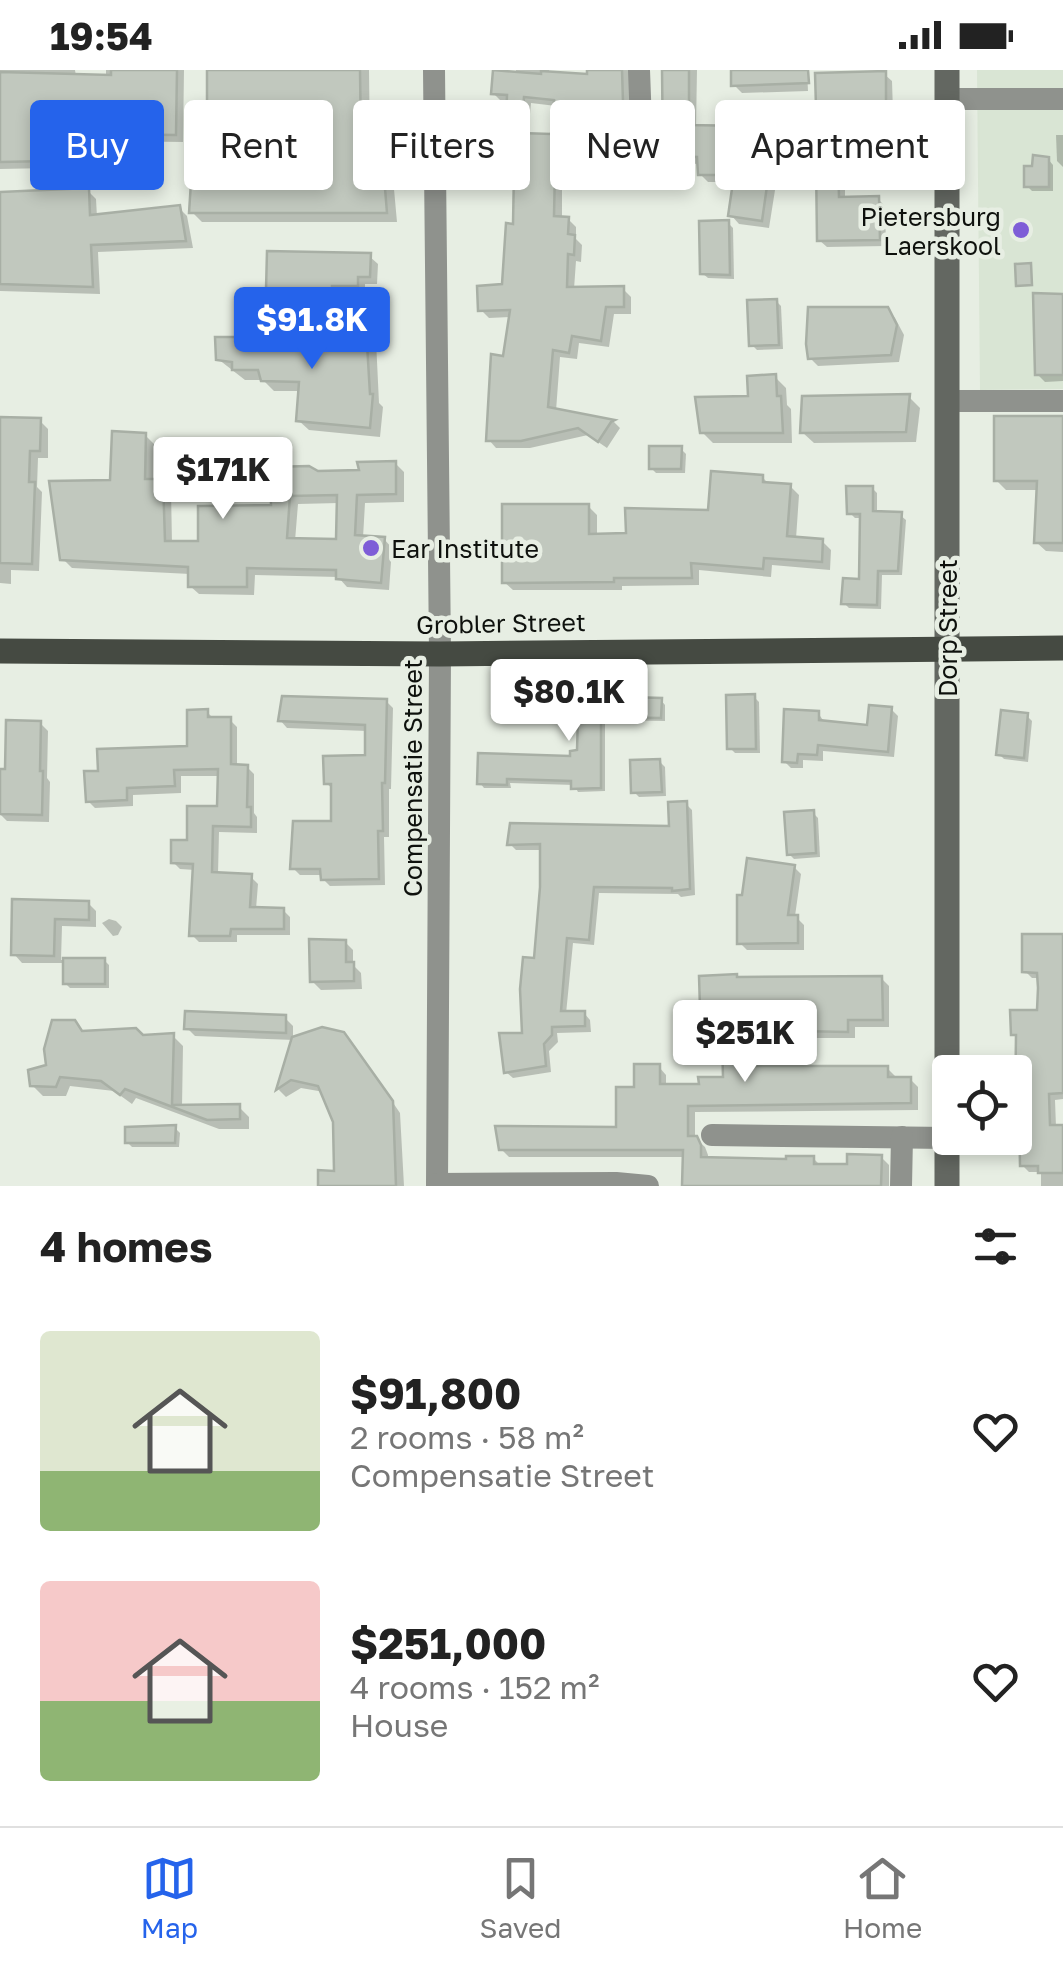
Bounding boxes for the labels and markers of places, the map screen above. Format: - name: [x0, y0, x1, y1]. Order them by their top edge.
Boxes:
- place label: Pietersburg Laerskool: [861, 201, 1001, 261]
- marker: Pietersburg Laerskool: [1010, 219, 1032, 241]
- pin: $91.8K: [231, 287, 393, 372]
- pin: $171K: [153, 437, 293, 522]
- place label: Ear Institute: [391, 533, 539, 564]
- marker: Ear Institute: [360, 537, 382, 559]
- pin: $80.1K: [488, 659, 650, 744]
- pin: $251K: [675, 1000, 815, 1085]

